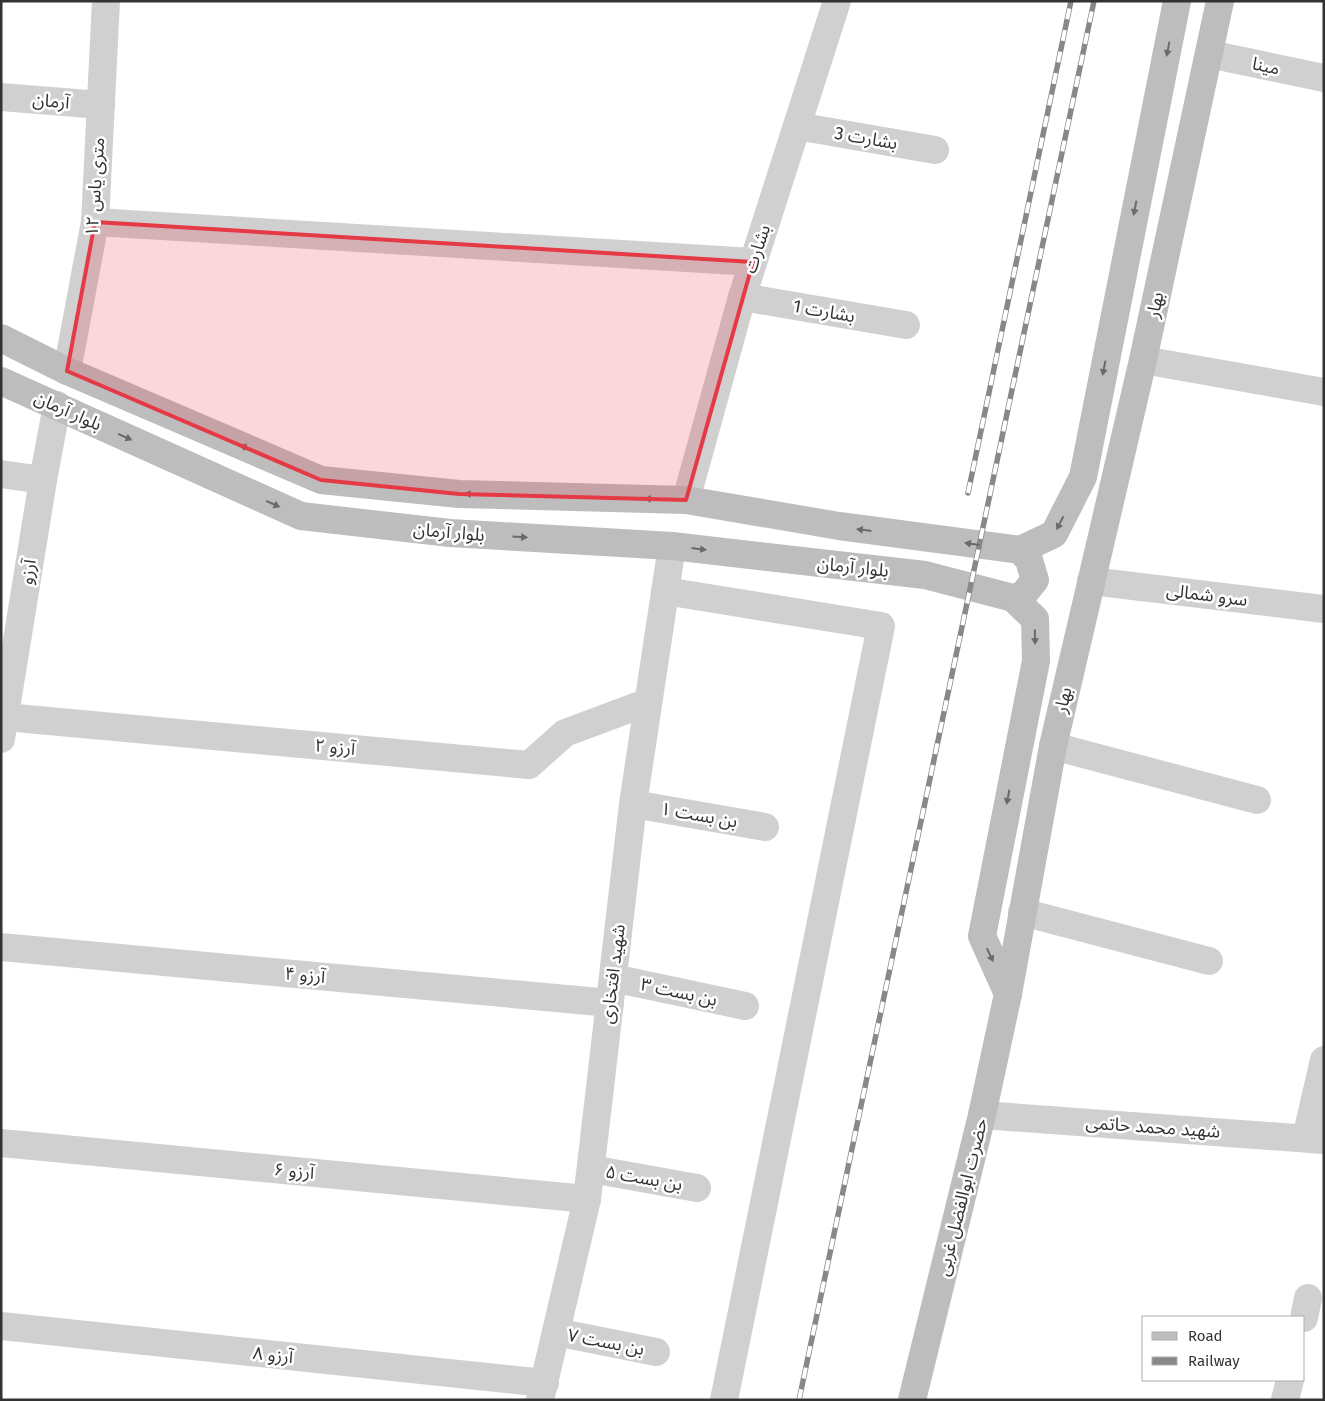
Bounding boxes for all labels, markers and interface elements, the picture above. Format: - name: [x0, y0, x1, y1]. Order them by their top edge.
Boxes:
- one-way arrow: [1163, 41, 1171, 57]
- street label: مینا: [1250, 52, 1282, 80]
- street label: آرمان: [32, 88, 71, 114]
- street label: بشارت 3: [833, 122, 899, 154]
- street label: ۱۲ متری یاس: [81, 137, 109, 237]
- one-way arrow: [1131, 201, 1139, 217]
- street label: بشارت: [739, 222, 775, 276]
- street label: بهار: [1141, 290, 1168, 321]
- street label: بشارت 1: [791, 295, 857, 327]
- one-way arrow: [1100, 360, 1108, 375]
- street label: بلوار آرمان: [31, 386, 105, 436]
- one-way arrow: [118, 433, 132, 441]
- one-way arrow: [240, 444, 254, 452]
- one-way arrow: [464, 490, 480, 498]
- one-way arrow: [644, 495, 660, 503]
- one-way arrow: [266, 500, 280, 508]
- one-way arrow: [1056, 515, 1064, 530]
- street label: بلوار آرمان: [412, 518, 486, 546]
- one-way arrow: [856, 526, 872, 534]
- one-way arrow: [512, 534, 528, 542]
- one-way arrow: [964, 540, 980, 548]
- one-way arrow: [691, 545, 707, 553]
- street label: بلوار آرمان: [816, 552, 890, 582]
- street label: آرزو: [15, 557, 41, 586]
- street label: سرو شمالی: [1165, 579, 1249, 611]
- one-way arrow: [1032, 630, 1040, 646]
- street label: بهار: [1049, 685, 1077, 716]
- street label: آرزو ۲: [314, 734, 357, 760]
- one-way arrow: [1004, 790, 1012, 806]
- street label: بن بست ۱: [659, 797, 739, 833]
- street label: شهید افتخاری: [596, 923, 630, 1025]
- one-way arrow: [987, 948, 995, 962]
- street label: آرزو ۴: [284, 962, 327, 988]
- street label: بن بست ۳: [639, 973, 719, 1011]
- street label: شهید محمد حاتمی: [1085, 1111, 1221, 1143]
- street label: حضرت ابوالفضل غربی: [932, 1116, 992, 1278]
- street label: آرزو ۶: [273, 1158, 316, 1184]
- street label: بن بست ۵: [604, 1160, 684, 1196]
- legend: [1142, 1316, 1305, 1381]
- street label: بن بست ۷: [566, 1324, 646, 1360]
- text: Road: [1188, 1327, 1223, 1345]
- street label: آرزو ۸: [252, 1342, 295, 1368]
- text: Railway: [1188, 1352, 1240, 1370]

